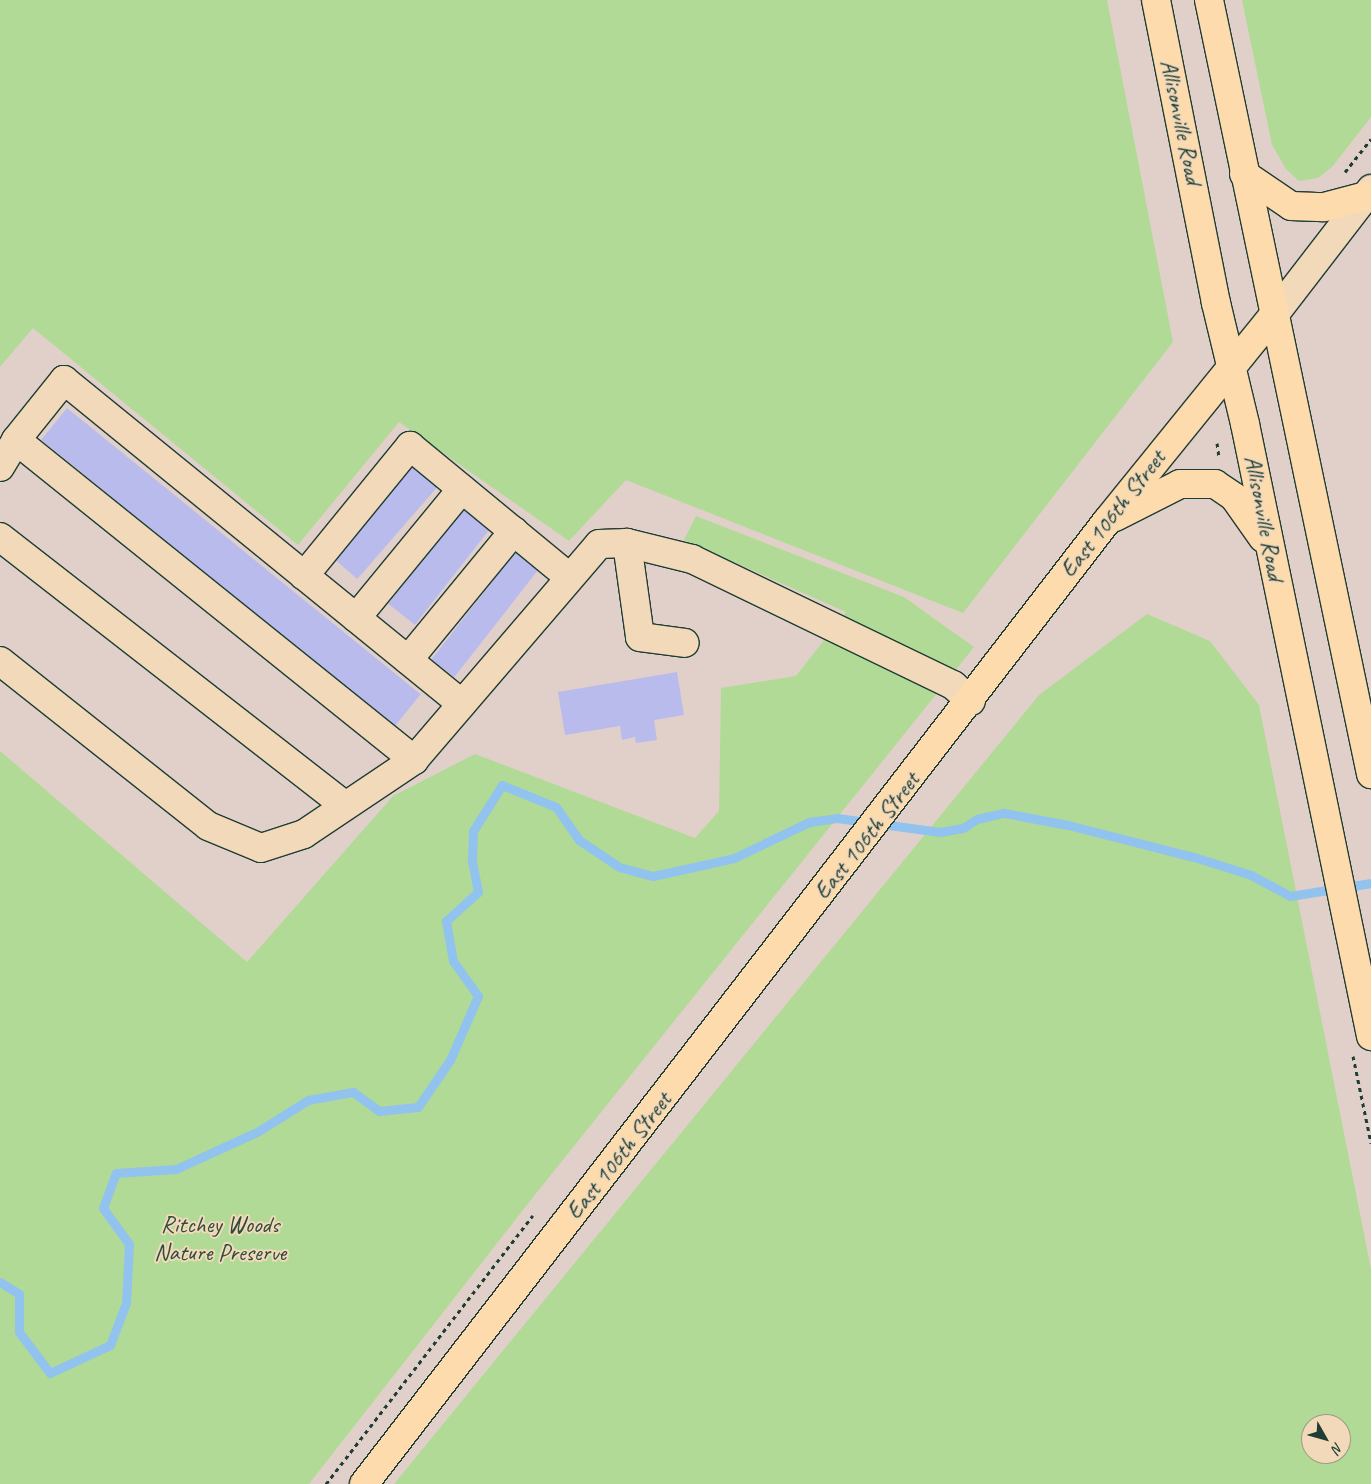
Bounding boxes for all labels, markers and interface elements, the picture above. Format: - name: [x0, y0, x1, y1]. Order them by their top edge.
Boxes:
- street label: Allisonville Road: [1154, 57, 1208, 187]
- street label: East 106th Street: [1054, 444, 1172, 584]
- street label: Allisonville Road: [1238, 453, 1290, 583]
- street label: East 106th Street: [808, 766, 926, 906]
- street label: East 106th Street: [560, 1086, 678, 1226]
- park label: Ritchey Woods Nature Preserve: [154, 1211, 286, 1267]
- north arrow: [1301, 1414, 1351, 1464]
- text: N: [1328, 1439, 1347, 1457]

